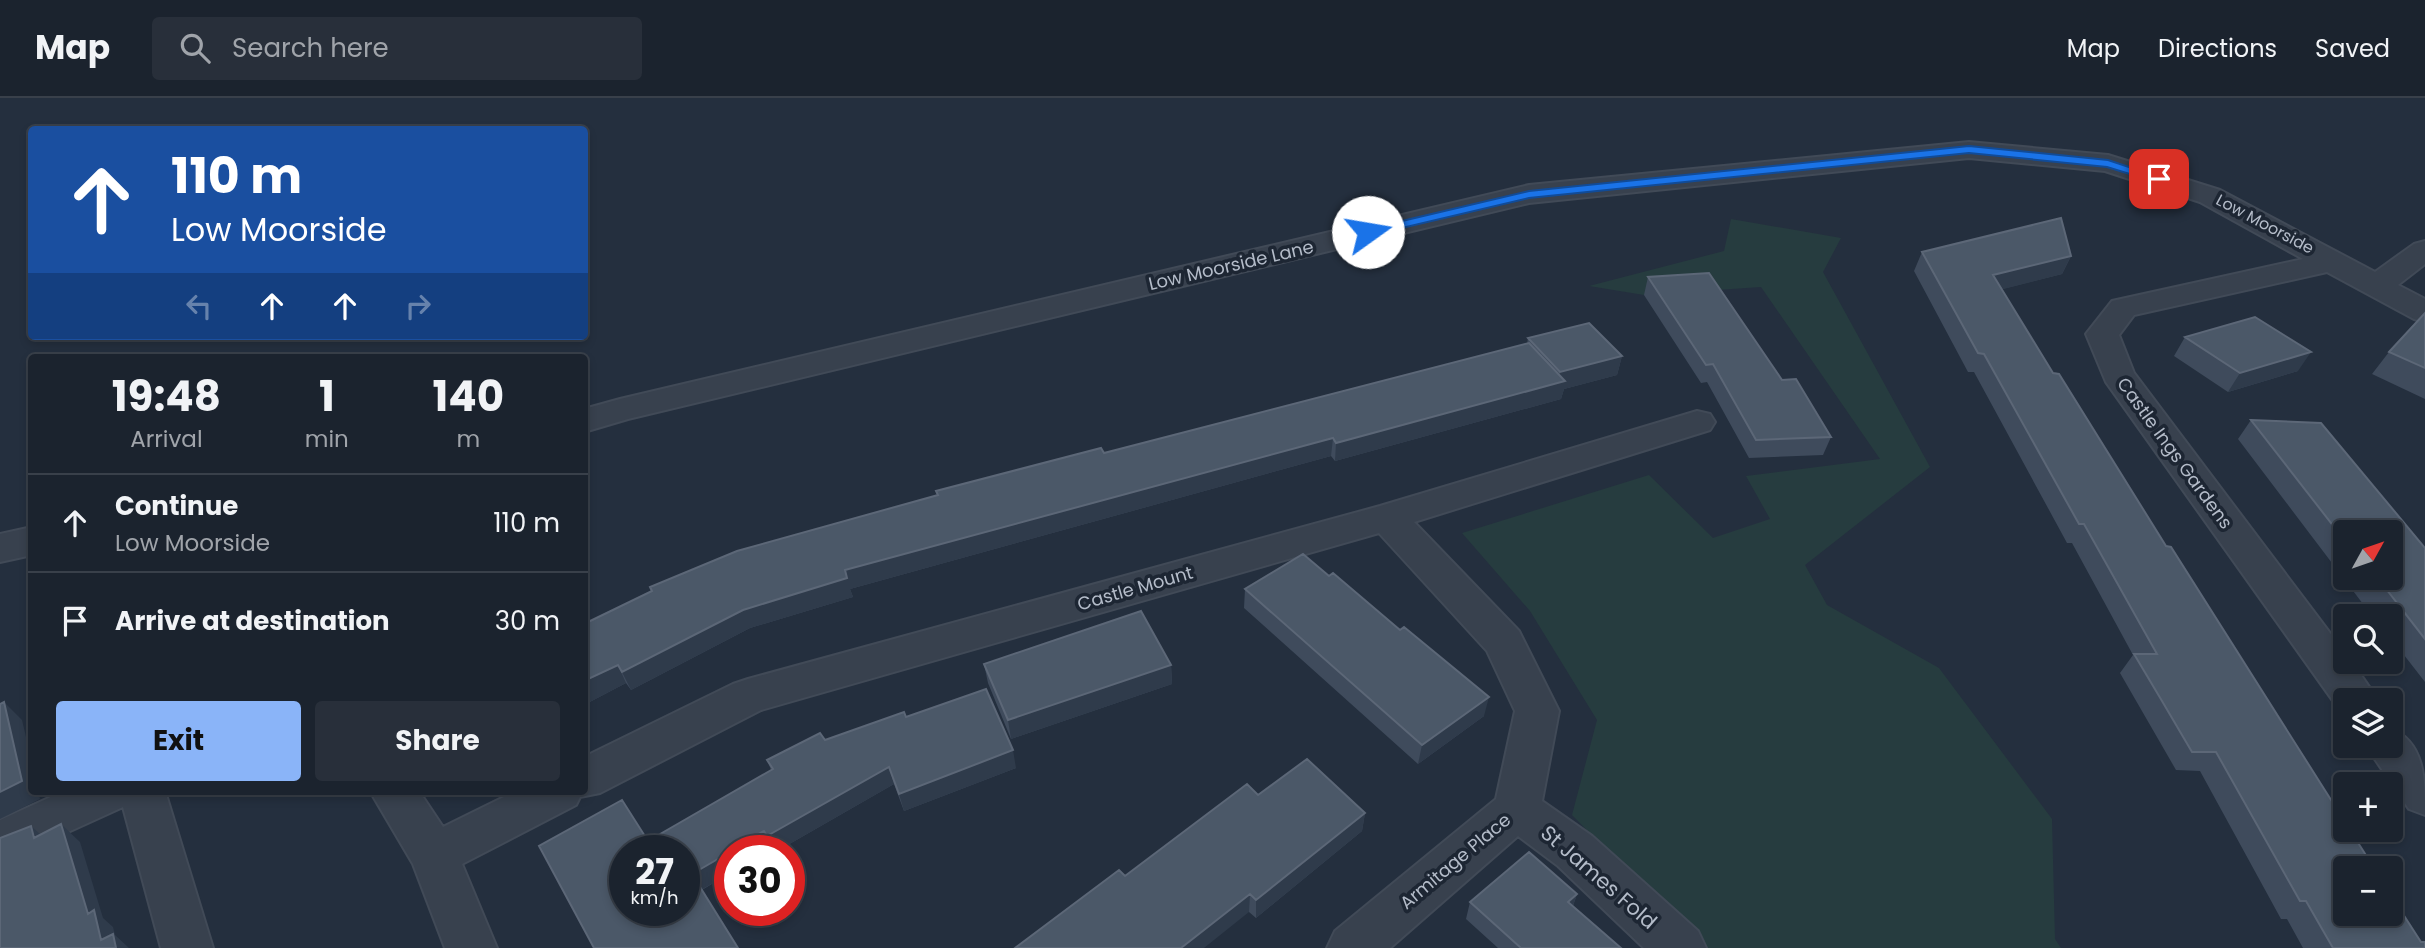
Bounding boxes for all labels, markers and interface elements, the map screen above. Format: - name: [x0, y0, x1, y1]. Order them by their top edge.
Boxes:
- search box: [152, 17, 642, 80]
- text: Map: [35, 24, 110, 71]
- icon: search: [176, 29, 214, 67]
- text: Search here: [232, 30, 389, 66]
- text: Map: [2067, 32, 2120, 65]
- text: Directions: [2158, 32, 2277, 65]
- text: Saved: [2315, 32, 2390, 65]
- text: 110 m: [171, 142, 302, 210]
- pin: [2129, 149, 2189, 209]
- icon: ahead: [56, 154, 147, 245]
- icon: arrive: [2140, 160, 2178, 198]
- street label: Low Moorside: [2212, 189, 2318, 259]
- position arrow: [1331, 195, 1405, 269]
- text: Low Moorside: [171, 207, 387, 252]
- street label: Low Moorside Lane: [1146, 234, 1316, 296]
- icon: left: [180, 287, 218, 325]
- icon: ahead: [253, 287, 291, 325]
- icon: ahead: [326, 287, 364, 325]
- icon: right: [399, 287, 437, 325]
- text: 19:48: [112, 367, 221, 426]
- text: 1: [319, 367, 335, 426]
- text: 140: [433, 367, 504, 426]
- street label: Castle Ings Gardens: [2111, 372, 2239, 534]
- text: Arrival: [130, 423, 203, 455]
- text: min: [305, 423, 349, 455]
- text: m: [457, 423, 480, 455]
- text: Continue: [115, 488, 238, 524]
- icon: ahead: [56, 504, 94, 542]
- text: 110 m: [493, 505, 560, 541]
- north arrow: [2333, 520, 2403, 590]
- map controls: [2333, 520, 2403, 926]
- text: Low Moorside: [115, 527, 270, 559]
- street label: Castle Mount: [1074, 560, 1196, 616]
- icon: arrive: [56, 602, 94, 640]
- text: Arrive at destination: [115, 603, 390, 639]
- text: 30 m: [495, 603, 560, 639]
- button: search: [2333, 604, 2403, 674]
- button: layers: [2333, 688, 2403, 758]
- button: Exit: [56, 701, 301, 781]
- button: Share: [315, 701, 560, 781]
- button: +: [2333, 772, 2403, 842]
- street label: Armitage Place: [1394, 807, 1516, 915]
- street label: St James Fold: [1535, 818, 1663, 936]
- speed limit sign: 30: [714, 835, 805, 926]
- text: 27: [635, 847, 674, 896]
- button: −: [2333, 856, 2403, 926]
- text: km/h: [631, 885, 678, 910]

